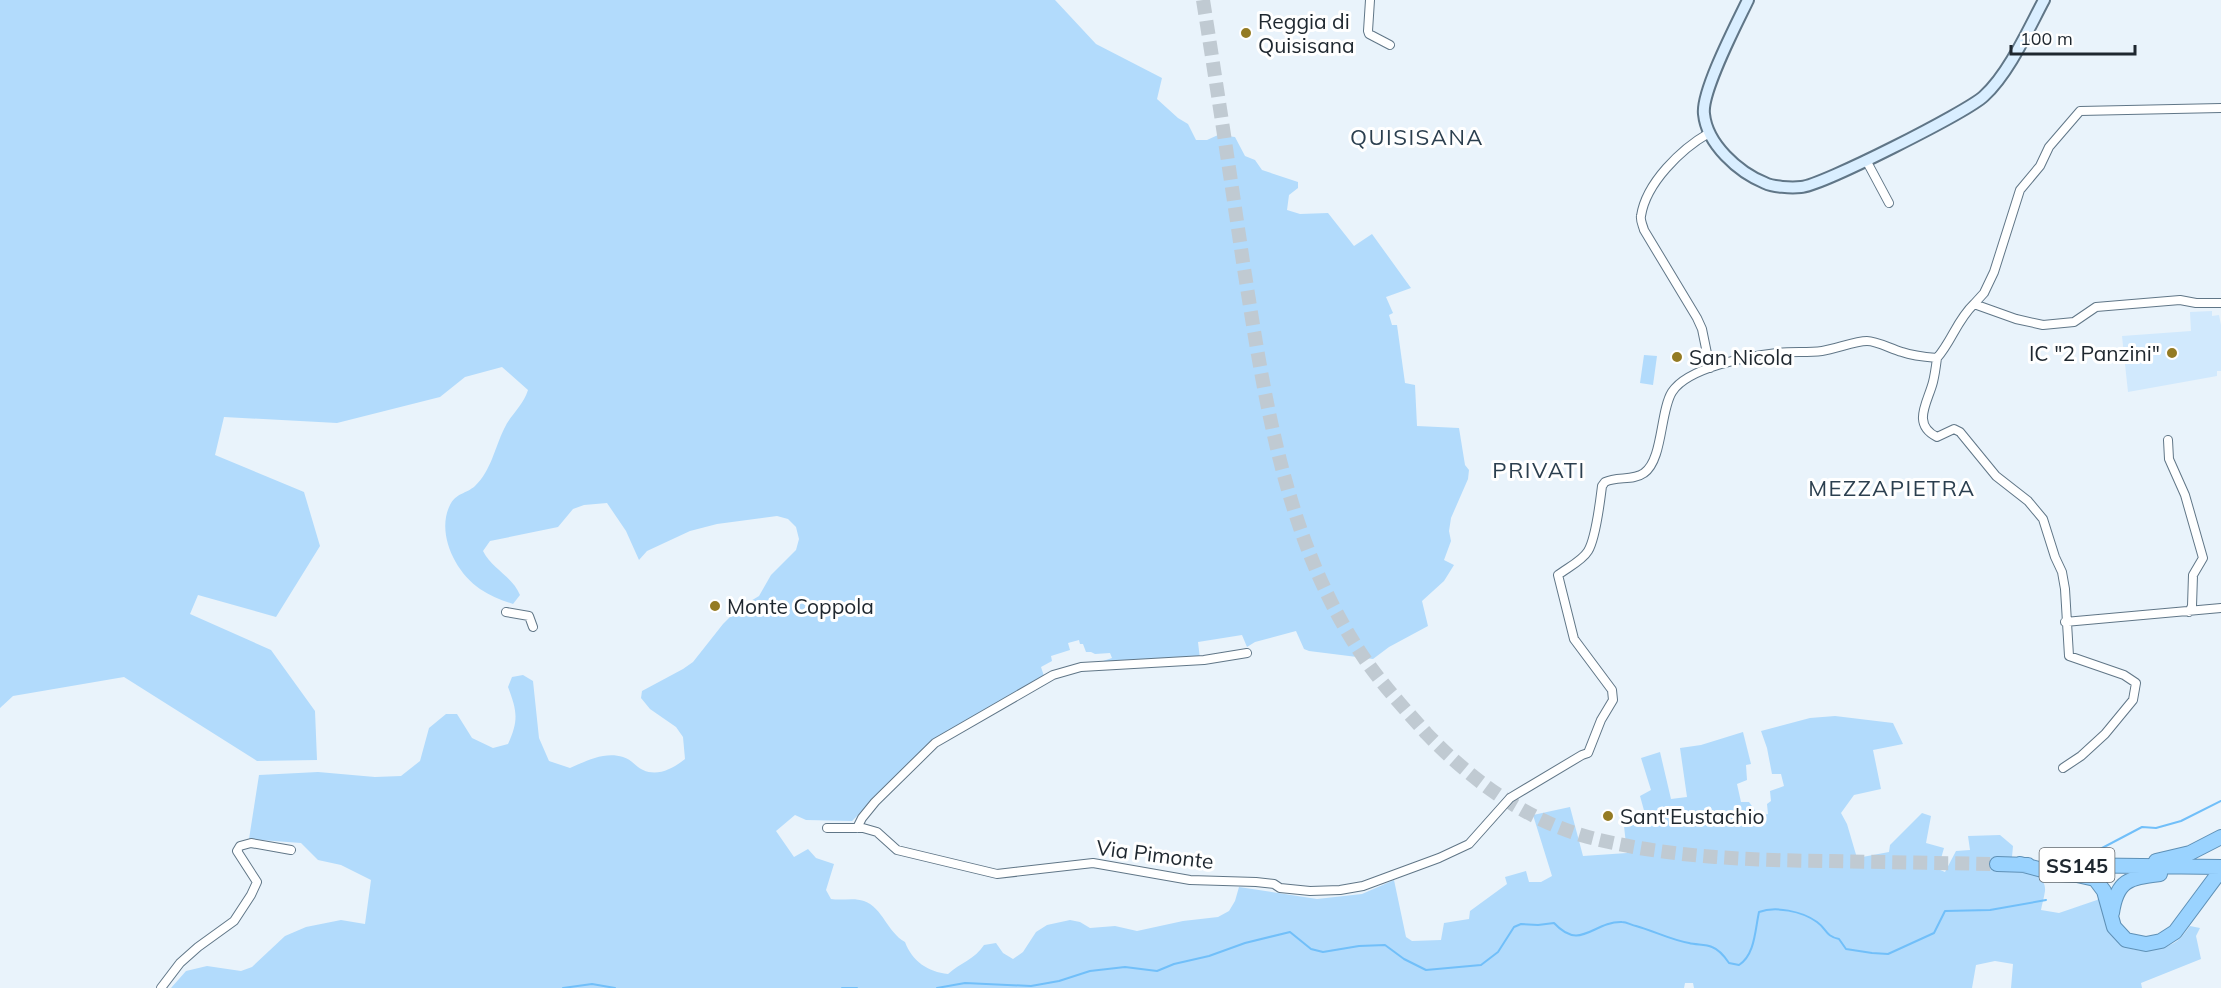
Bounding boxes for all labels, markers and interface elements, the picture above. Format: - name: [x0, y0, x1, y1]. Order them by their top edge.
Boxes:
- place label: Reggia di Quisisana: [1258, 8, 1355, 58]
- scale bar: [2011, 18, 2136, 56]
- marker: Reggia di Quisisana: [1239, 26, 1253, 40]
- text: 100 m: [2020, 27, 2073, 50]
- district label: QUISISANA: [1350, 123, 1484, 151]
- place label: IC "2 Panzini": [2029, 340, 2160, 366]
- place label: San Nicola: [1689, 344, 1793, 370]
- marker: IC "2 Panzini": [2165, 346, 2179, 360]
- marker: San Nicola: [1670, 350, 1684, 364]
- district label: PRIVATI: [1492, 456, 1586, 484]
- district label: MEZZAPIETRA: [1808, 474, 1976, 502]
- place label: Monte Coppola: [727, 593, 874, 619]
- marker: Monte Coppola: [708, 599, 722, 613]
- place label: Sant'Eustachio: [1620, 803, 1764, 829]
- marker: Sant'Eustachio: [1601, 809, 1615, 823]
- street label: Via Pimonte: [1095, 834, 1215, 874]
- road number: SS145: [2040, 848, 2114, 882]

